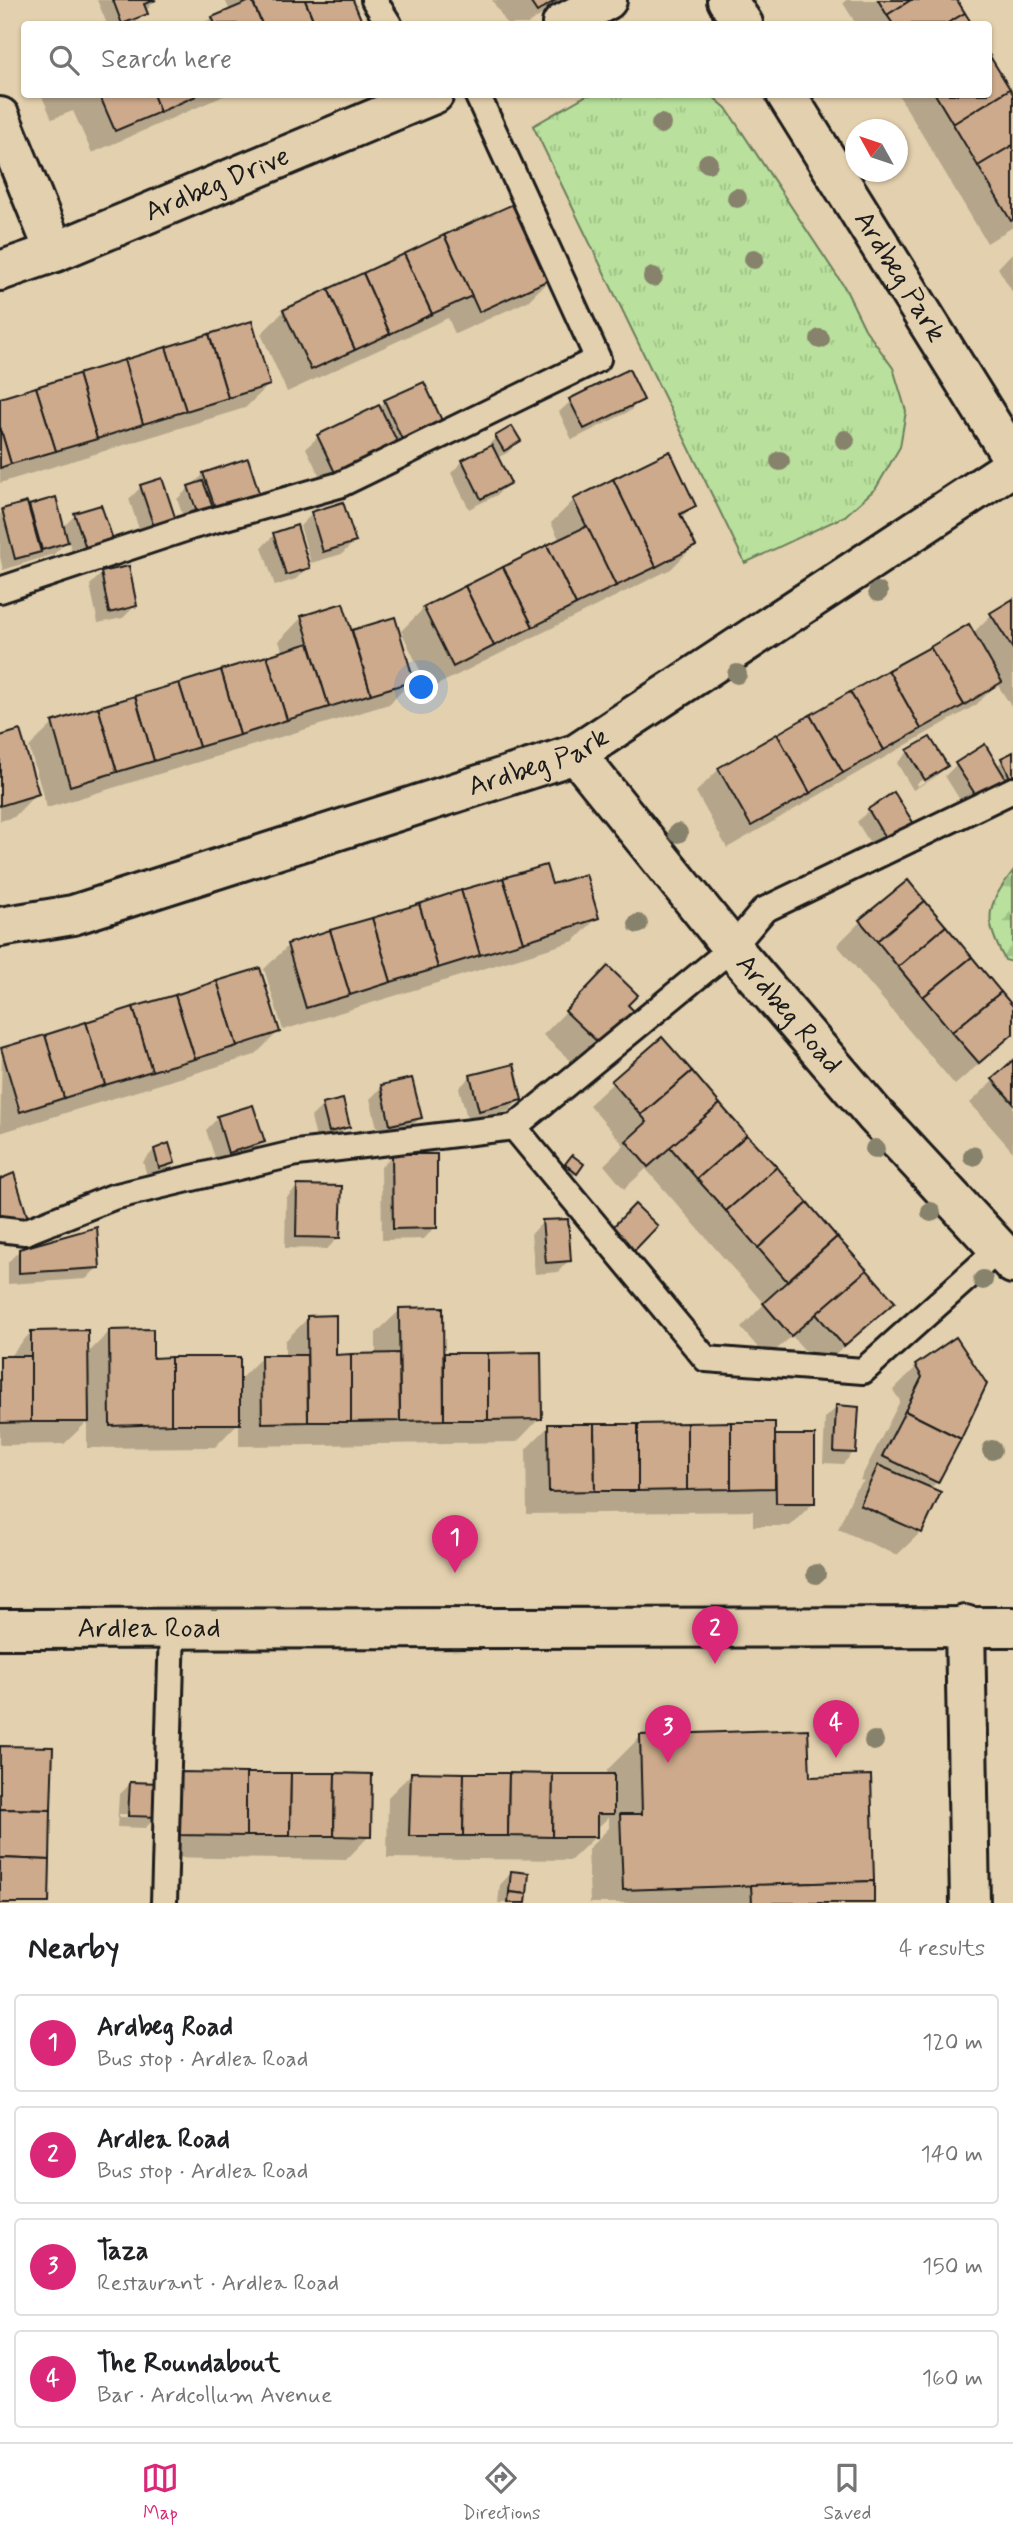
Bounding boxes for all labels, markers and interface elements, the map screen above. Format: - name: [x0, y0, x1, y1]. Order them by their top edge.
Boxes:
- search box: [21, 21, 992, 98]
- icon: search: [45, 41, 83, 79]
- text: Search here: [101, 43, 232, 77]
- north arrow: [845, 119, 908, 182]
- street label: Ardbeg Drive: [139, 138, 295, 231]
- street label: Ardbeg Park: [845, 204, 954, 349]
- your location: [404, 670, 438, 704]
- street label: Ardbeg Park: [464, 719, 616, 806]
- street label: Ardbeg Road: [727, 946, 850, 1082]
- pin: 1: [432, 1515, 478, 1573]
- pin: 2: [692, 1606, 738, 1664]
- street label: Ardlea Road: [77, 1610, 221, 1647]
- pin: 4: [813, 1700, 859, 1758]
- pin: 3: [645, 1705, 691, 1763]
- text: Nearby: [28, 1929, 119, 1968]
- text: 4 results: [899, 1934, 985, 1964]
- text: Ardbeg Road: [97, 2011, 233, 2045]
- text: 1: [48, 2028, 58, 2058]
- text: 120 m: [922, 2028, 983, 2058]
- text: Bus stop · Ardlea Road: [97, 2045, 308, 2075]
- text: Ardlea Road: [97, 2123, 230, 2157]
- text: 2: [47, 2140, 59, 2170]
- text: 140 m: [920, 2140, 983, 2170]
- text: Bus stop · Ardlea Road: [97, 2157, 308, 2187]
- text: Taza: [97, 2235, 148, 2269]
- text: 3: [48, 2252, 58, 2282]
- text: 150 m: [922, 2252, 983, 2282]
- text: Restaurant · Ardlea Road: [97, 2269, 339, 2299]
- text: The Roundabout: [97, 2347, 280, 2381]
- text: 4: [46, 2364, 60, 2394]
- text: 160 m: [922, 2364, 983, 2394]
- text: Bar · Ardcollum Avenue: [97, 2381, 332, 2411]
- tab: Map: [141, 2459, 179, 2526]
- tab: Directions: [462, 2459, 541, 2526]
- tab: Saved: [823, 2459, 871, 2526]

